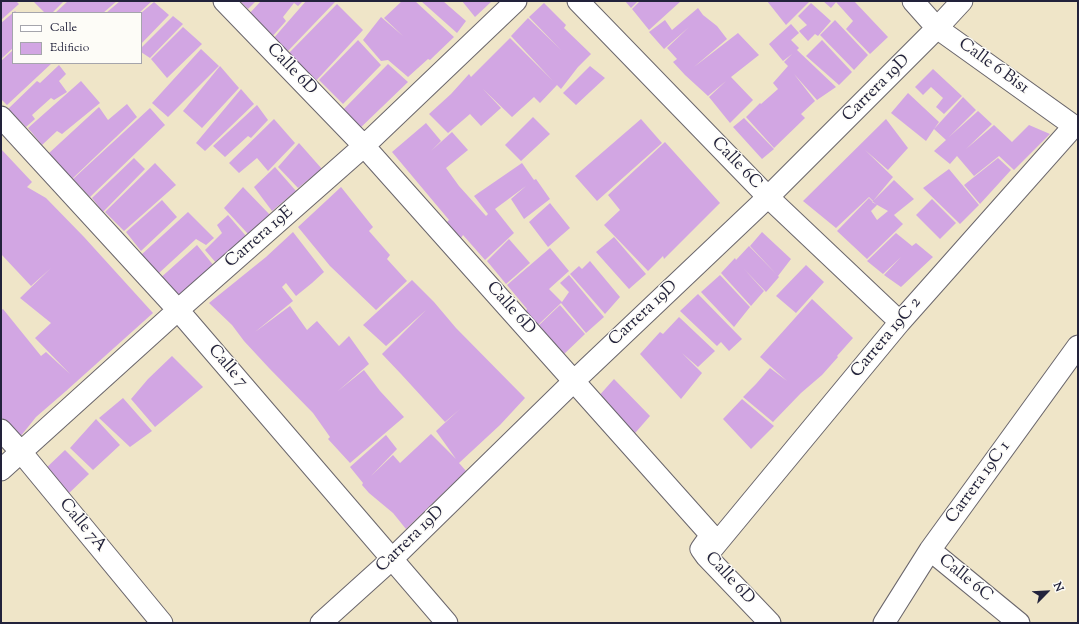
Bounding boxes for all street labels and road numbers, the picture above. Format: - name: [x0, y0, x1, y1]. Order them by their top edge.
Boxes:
- street label: Calle 6 Bis1: [954, 35, 1032, 99]
- street label: Calle 6D: [261, 40, 321, 100]
- street label: Carrera 19D: [839, 51, 915, 127]
- street label: Calle 6C: [706, 134, 766, 194]
- street label: Carrera 19E: [222, 203, 298, 273]
- street label: Carrera 19D: [605, 277, 683, 351]
- street label: Calle 6D: [481, 278, 539, 340]
- street label: Carrera 19C 2: [847, 294, 927, 382]
- street label: Calle 7: [203, 341, 251, 393]
- street label: Carrera 19C 1: [942, 438, 1016, 528]
- street label: Calle 7A: [54, 495, 110, 557]
- street label: Carrera 19D: [373, 502, 449, 578]
- street label: Calle 6D: [700, 549, 758, 609]
- street label: Calle 6C: [934, 551, 996, 607]

